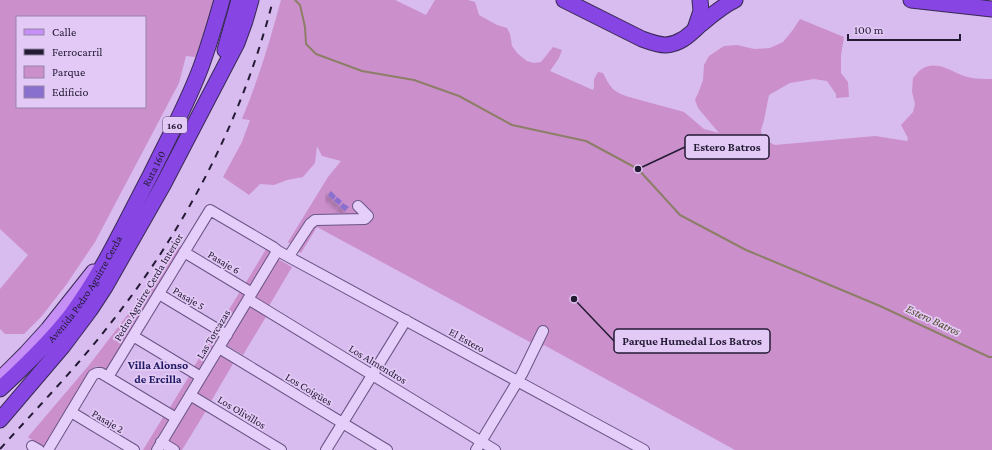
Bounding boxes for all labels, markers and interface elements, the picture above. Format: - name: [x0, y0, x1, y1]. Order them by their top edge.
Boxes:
- legend: [16, 16, 146, 108]
- scale bar: [848, 16, 960, 42]
- text: 100 m: [854, 23, 884, 37]
- text: Calle: [52, 25, 76, 39]
- text: Ferrocarril: [52, 45, 103, 59]
- text: Parque: [52, 65, 85, 79]
- text: Edificio: [52, 85, 89, 99]
- road number: 160: [163, 117, 187, 133]
- callout: Estero Batros: [685, 135, 769, 159]
- text: Estero Batros: [693, 140, 761, 154]
- street label: Ruta 160: [140, 149, 168, 188]
- street label: Pedro Aguirre Cerda Interior: [111, 231, 186, 344]
- street label: Avenida Pedro Aguirre Cerda: [45, 234, 124, 344]
- street label: Pasaje 6: [205, 248, 242, 277]
- street label: Pasaje 5: [171, 284, 207, 313]
- water label: Estero Batros: [904, 301, 963, 339]
- street label: Las Torcazas: [194, 307, 232, 361]
- street label: El Estero: [447, 325, 487, 355]
- callout: Parque Humedal Los Batros: [614, 329, 770, 353]
- text: Parque Humedal Los Batros: [622, 334, 762, 348]
- street label: Los Almendros: [347, 342, 409, 386]
- district label: Villa Alonso de Ercilla: [127, 358, 188, 386]
- street label: Los Coigües: [283, 370, 335, 408]
- street label: Los Olivillos: [216, 393, 268, 431]
- street label: Pasaje 2: [90, 407, 126, 436]

